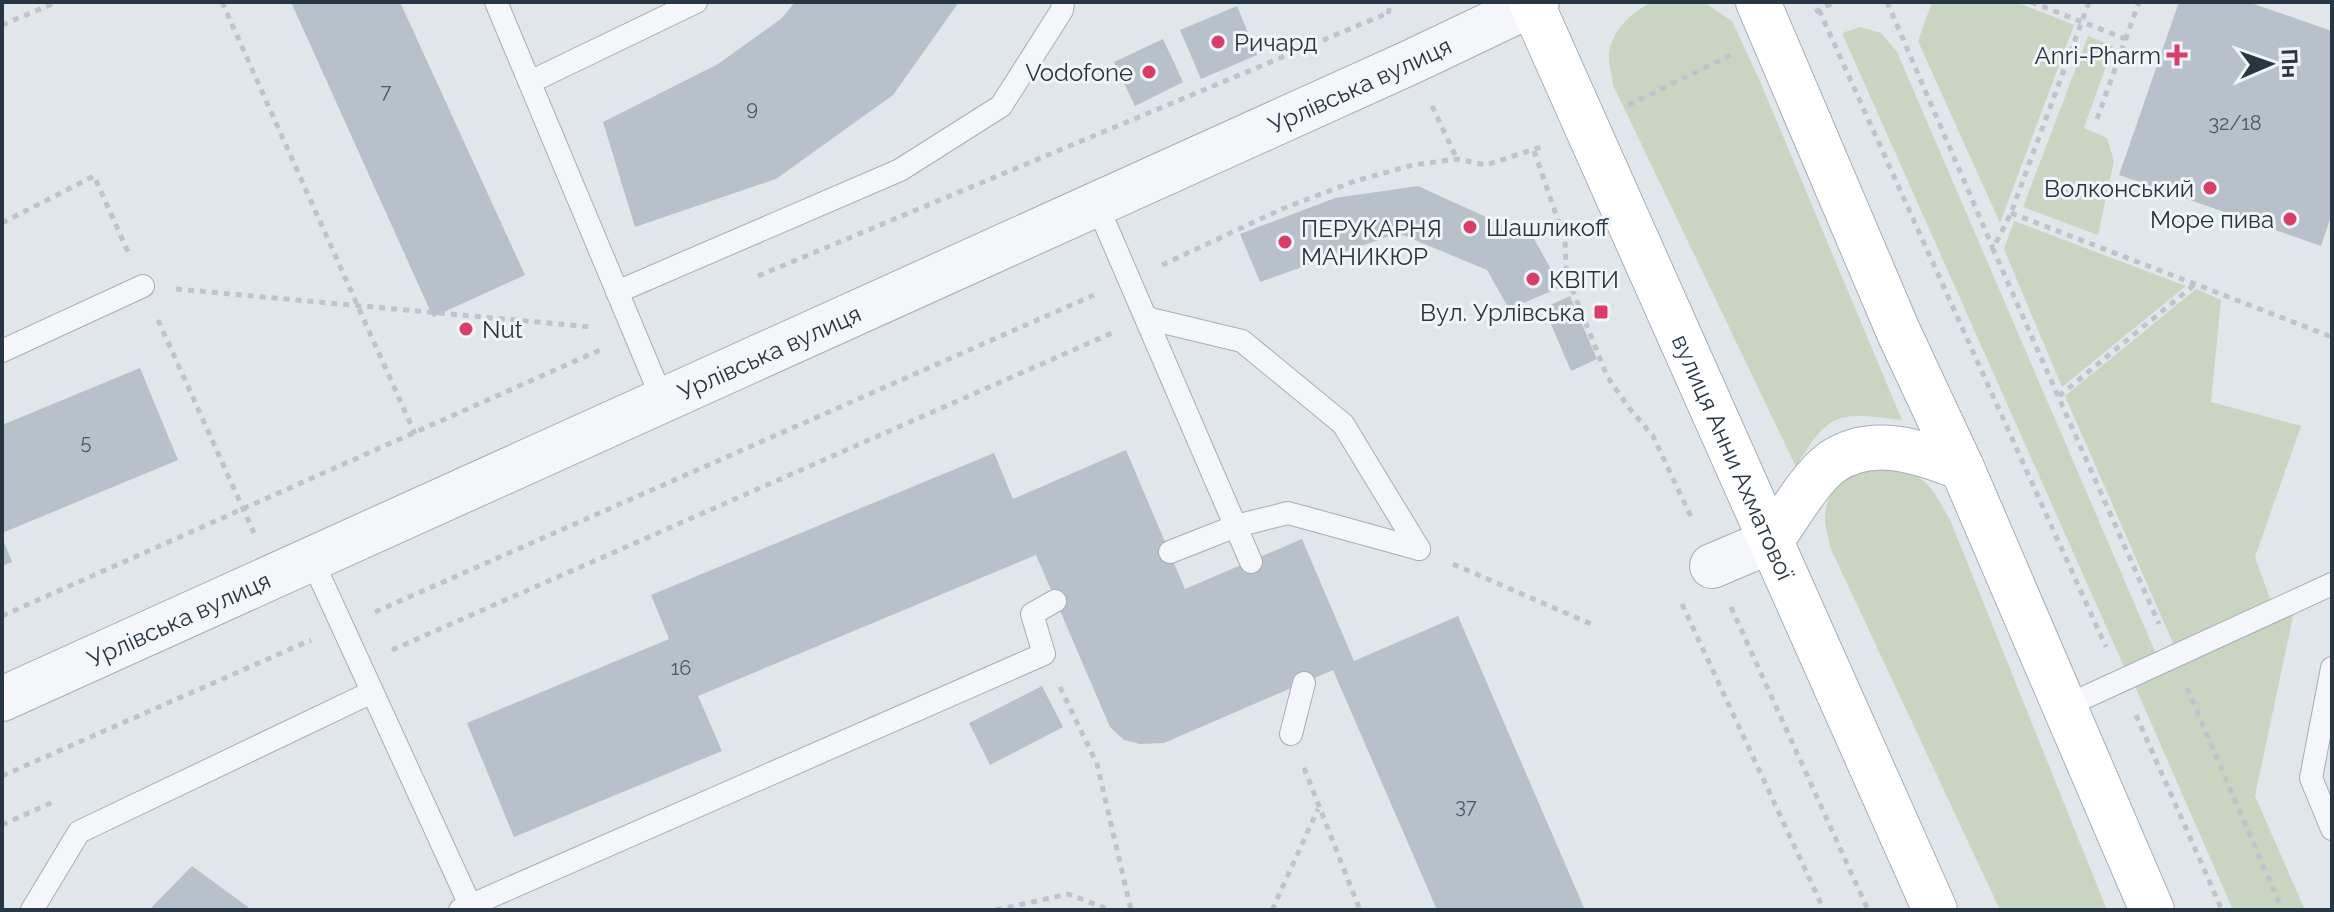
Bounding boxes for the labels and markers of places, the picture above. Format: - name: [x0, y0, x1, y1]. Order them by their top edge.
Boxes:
- place label: Ричард: [1234, 28, 1317, 57]
- marker: Ричард: [1209, 33, 1227, 51]
- place label: Anri-Pharm: [2035, 41, 2161, 70]
- marker: Anri-Pharm: [2168, 46, 2186, 64]
- place label: Vodofone: [1025, 58, 1133, 87]
- marker: Vodofone: [1140, 63, 1158, 81]
- place label: Волконський: [2044, 174, 2194, 203]
- marker: Волконський: [2201, 179, 2219, 197]
- place label: Море пива: [2150, 205, 2274, 234]
- marker: Море пива: [2281, 210, 2299, 228]
- place label: Шашликоff: [1486, 213, 1610, 242]
- place label: ПЕРУКАРНЯ МАНИКЮР: [1301, 214, 1442, 271]
- marker: Шашликоff: [1461, 218, 1479, 236]
- marker: ПЕРУКАРНЯ МАНИКЮР: [1276, 233, 1294, 251]
- place label: КВІТИ: [1549, 265, 1619, 294]
- marker: КВІТИ: [1524, 270, 1542, 288]
- place label: Вул. Урлівська: [1420, 298, 1585, 327]
- marker: Вул. Урлівська: [1592, 303, 1610, 321]
- place label: Nut: [482, 315, 523, 344]
- marker: Nut: [457, 320, 475, 338]

